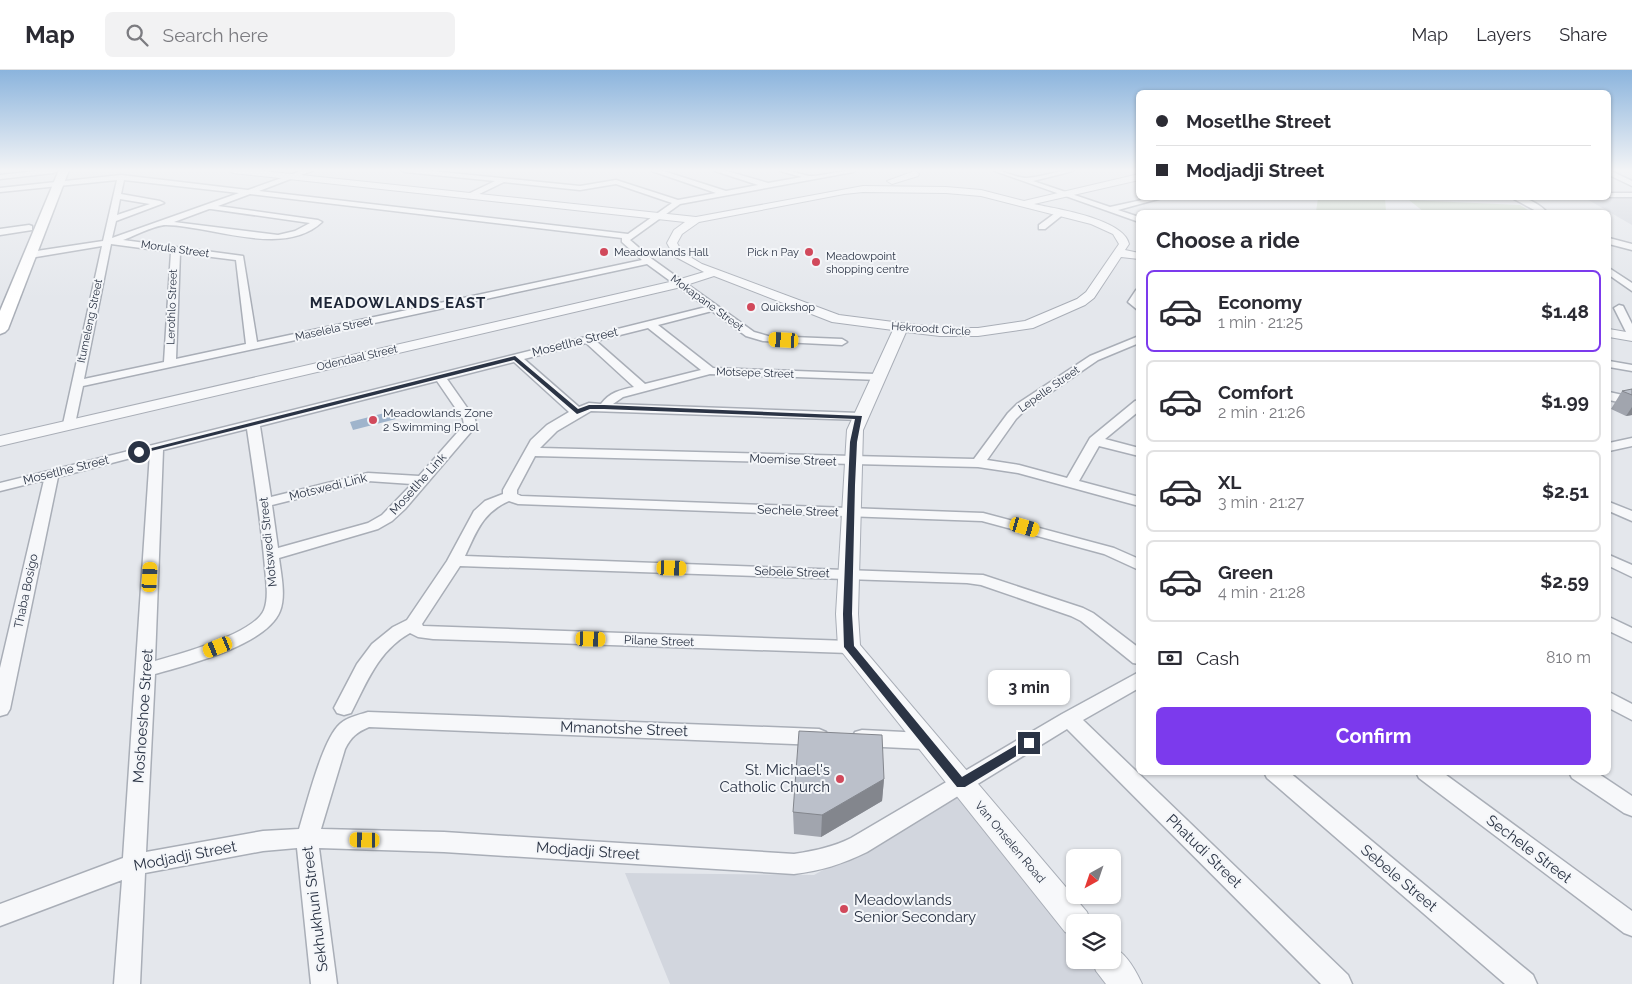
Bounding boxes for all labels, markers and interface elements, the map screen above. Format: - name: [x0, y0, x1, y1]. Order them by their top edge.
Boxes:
- search box: [105, 12, 455, 57]
- text: Map: [25, 20, 75, 49]
- icon: search: [123, 21, 151, 49]
- text: Search here: [163, 24, 268, 46]
- text: Map: [1412, 24, 1448, 45]
- text: Layers: [1476, 24, 1531, 45]
- text: Share: [1559, 24, 1607, 45]
- text: Mosetlhe Street: [1186, 110, 1331, 132]
- text: Modjadji Street: [1186, 159, 1324, 181]
- text: Choose a ride: [1156, 227, 1300, 253]
- street label: Morula Street: [140, 238, 210, 260]
- marker: Meadowlands Hall: [598, 246, 610, 258]
- place label: Meadowlands Hall: [614, 246, 709, 259]
- place label: Pick n Pay: [747, 246, 799, 259]
- marker: Pick n Pay: [803, 246, 815, 258]
- place label: Meadowpoint shopping centre: [826, 250, 909, 276]
- marker: Meadowpoint shopping centre: [810, 256, 822, 268]
- street label: Lerothlo Street: [164, 269, 180, 345]
- street label: Mokapane Street: [668, 272, 746, 334]
- street label: Itumeleng Street: [75, 278, 105, 364]
- icon: car: [1158, 289, 1203, 334]
- text: Economy: [1218, 291, 1302, 313]
- district label: MEADOWLANDS EAST: [310, 294, 486, 312]
- text: $1.48: [1541, 300, 1589, 322]
- marker: Quickshop: [745, 301, 757, 313]
- place label: Quickshop: [761, 301, 815, 314]
- text: 1 min · 21:25: [1218, 313, 1303, 332]
- street label: Maselela Street: [294, 314, 374, 344]
- street label: Hekroodt Circle: [891, 320, 972, 338]
- street label: Mosetlhe Street: [531, 325, 619, 359]
- car: [768, 332, 799, 348]
- street label: Odendaal Street: [315, 342, 399, 374]
- street label: Lepelle Street: [1016, 363, 1082, 415]
- street label: Motsepe Street: [716, 365, 795, 381]
- icon: car: [1158, 379, 1203, 424]
- text: Comfort: [1218, 381, 1293, 403]
- text: $1.99: [1541, 390, 1589, 412]
- text: 2 min · 21:26: [1218, 403, 1305, 422]
- place label: Meadowlands Zone 2 Swimming Pool: [383, 406, 493, 434]
- marker: Meadowlands Zone 2 Swimming Pool: [367, 414, 379, 426]
- route start: [128, 441, 150, 463]
- street label: Mosetlhe Link: [387, 450, 450, 518]
- street label: Moemise Street: [749, 451, 837, 469]
- street label: Mosetlhe Street: [22, 453, 110, 487]
- icon: car: [1158, 469, 1203, 514]
- street label: Motswedi Link: [288, 470, 369, 503]
- text: XL: [1218, 471, 1241, 493]
- text: $2.51: [1542, 480, 1589, 502]
- text: 3 min · 21:27: [1218, 493, 1304, 512]
- street label: Motswedi Street: [256, 496, 280, 588]
- street label: Sechele Street: [757, 503, 839, 519]
- car: [1008, 516, 1041, 538]
- street label: Thaba Bosigo: [11, 552, 41, 630]
- icon: car: [1158, 559, 1203, 604]
- car: [656, 560, 687, 576]
- text: Green: [1218, 561, 1273, 583]
- car: [141, 562, 158, 592]
- street label: Sebele Street: [754, 564, 830, 580]
- text: $2.59: [1540, 570, 1589, 592]
- text: 4 min · 21:28: [1218, 583, 1306, 602]
- car: [575, 631, 606, 647]
- street label: Pilane Street: [624, 633, 694, 649]
- car: [201, 634, 234, 660]
- icon: cash: [1156, 644, 1184, 672]
- text: Cash: [1196, 647, 1240, 669]
- street label: Moshoeshoe Street: [129, 648, 157, 784]
- text: 810 m: [1546, 648, 1591, 667]
- callout: 3 min: [988, 670, 1070, 706]
- text: 3 min: [1008, 678, 1050, 697]
- button: Confirm: [1156, 707, 1591, 765]
- street label: Mmanotshe Street: [560, 718, 688, 740]
- route end: [1018, 732, 1040, 754]
- place label: St. Michael's Catholic Church: [720, 761, 830, 796]
- marker: St. Michael's Catholic Church: [834, 773, 846, 785]
- street label: Van Onselen Road: [972, 798, 1048, 886]
- street label: Phatudi Street: [1162, 810, 1246, 892]
- street label: Sechele Street: [1483, 811, 1575, 887]
- car: [349, 832, 380, 848]
- street label: Modjadji Street: [132, 837, 238, 875]
- street label: Modjadji Street: [535, 838, 641, 864]
- street label: Sebele Street: [1357, 841, 1441, 915]
- street label: Sekhukhuni Street: [298, 845, 332, 973]
- north arrow: [1066, 849, 1121, 904]
- map controls: [1066, 849, 1121, 969]
- place label: Meadowlands Senior Secondary: [854, 891, 976, 926]
- marker: Meadowlands Senior Secondary: [838, 903, 850, 915]
- button: layers: [1066, 914, 1121, 969]

